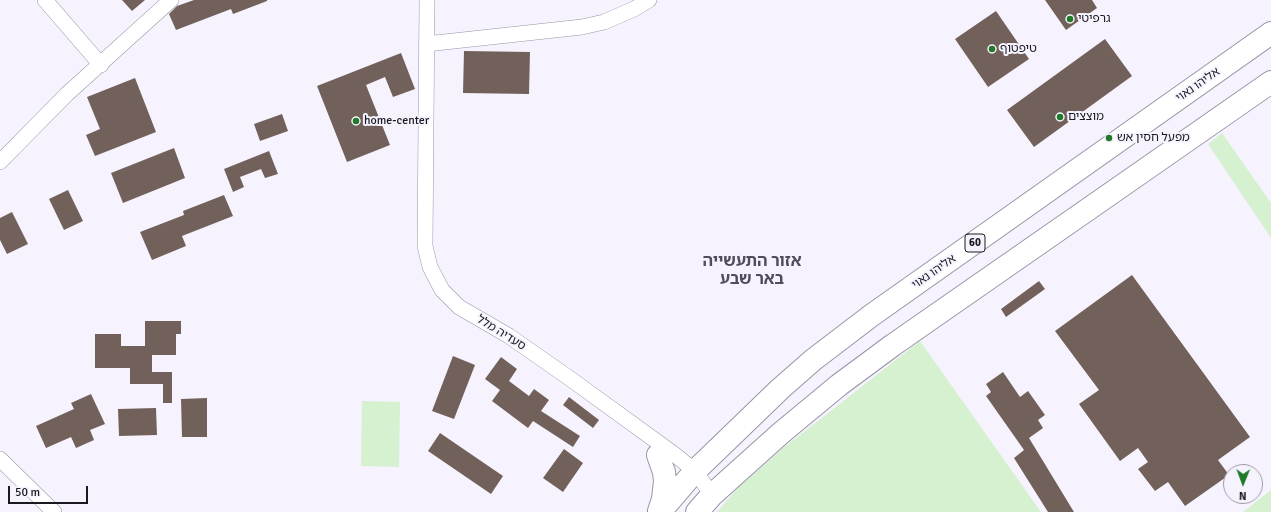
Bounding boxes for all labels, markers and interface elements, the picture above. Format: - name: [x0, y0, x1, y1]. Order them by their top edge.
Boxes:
- place label: גרפיטי: [1078, 12, 1110, 26]
- marker: גרפיטי: [1065, 14, 1075, 24]
- place label: טיפטוף: [1000, 42, 1037, 56]
- marker: טיפטוף: [987, 44, 997, 54]
- street label: אליהו נאוי: [1173, 65, 1223, 105]
- place label: מוצצים: [1068, 110, 1104, 124]
- marker: מוצצים: [1055, 112, 1065, 122]
- place label: home-center: [364, 114, 429, 128]
- marker: home-center: [351, 116, 361, 126]
- place label: מפעל חסין אש: [1117, 131, 1190, 145]
- marker: מפעל חסין אש: [1104, 133, 1114, 143]
- road number: 60: [965, 234, 985, 252]
- district label: אזור התעשייה באר שבע: [703, 252, 801, 290]
- street label: אליהו נאוי: [909, 252, 959, 292]
- street label: סעדיה מלל: [474, 312, 528, 354]
- north arrow: [1223, 464, 1263, 504]
- scale bar: [10, 478, 90, 504]
- text: 50 m: [15, 485, 40, 500]
- text: N: [1239, 489, 1247, 502]

